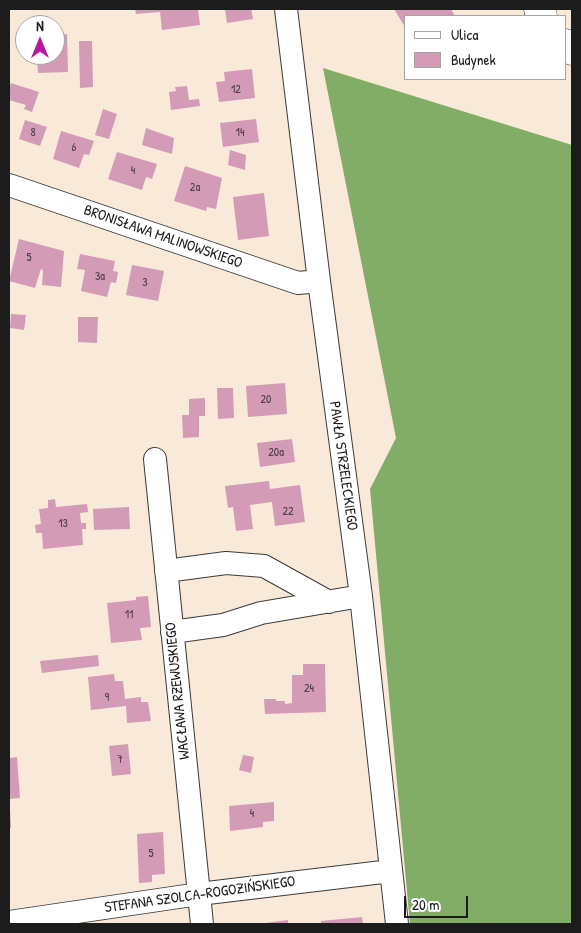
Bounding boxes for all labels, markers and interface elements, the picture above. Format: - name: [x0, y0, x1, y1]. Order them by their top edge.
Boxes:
- north arrow: [15, 15, 65, 65]
- legend: [404, 15, 566, 80]
- text: N: [36, 16, 44, 35]
- text: Ulica: [451, 24, 478, 45]
- text: Budynek: [451, 49, 496, 70]
- house number: 12: [231, 83, 241, 97]
- house number: 8: [30, 126, 36, 140]
- house number: 14: [236, 126, 244, 140]
- house number: 6: [72, 141, 76, 155]
- house number: 4: [131, 164, 135, 178]
- house number: 2a: [190, 181, 200, 195]
- street label: BRONISŁAWA MALINOWSKIEGO: [81, 201, 245, 273]
- house number: 5: [26, 251, 32, 265]
- house number: 3a: [95, 270, 105, 284]
- house number: 3: [142, 276, 148, 290]
- house number: 20: [261, 393, 271, 407]
- street label: PAWŁA STRZELECKIEGO: [325, 400, 361, 532]
- house number: 20a: [268, 446, 284, 460]
- house number: 22: [282, 505, 294, 519]
- house number: 13: [58, 517, 68, 531]
- house number: 11: [125, 608, 133, 622]
- street label: WACŁAWA RZEWUSKIEGO: [162, 622, 194, 760]
- house number: 24: [304, 682, 314, 696]
- house number: 9: [105, 691, 109, 705]
- house number: 7: [117, 753, 123, 767]
- house number: 4: [250, 807, 254, 821]
- house number: 5: [148, 847, 154, 861]
- street label: STEFANA SZOLCA-ROGOZIŃSKIEGO: [103, 873, 297, 917]
- scale bar: [406, 886, 470, 918]
- text: 20 m: [412, 894, 439, 915]

